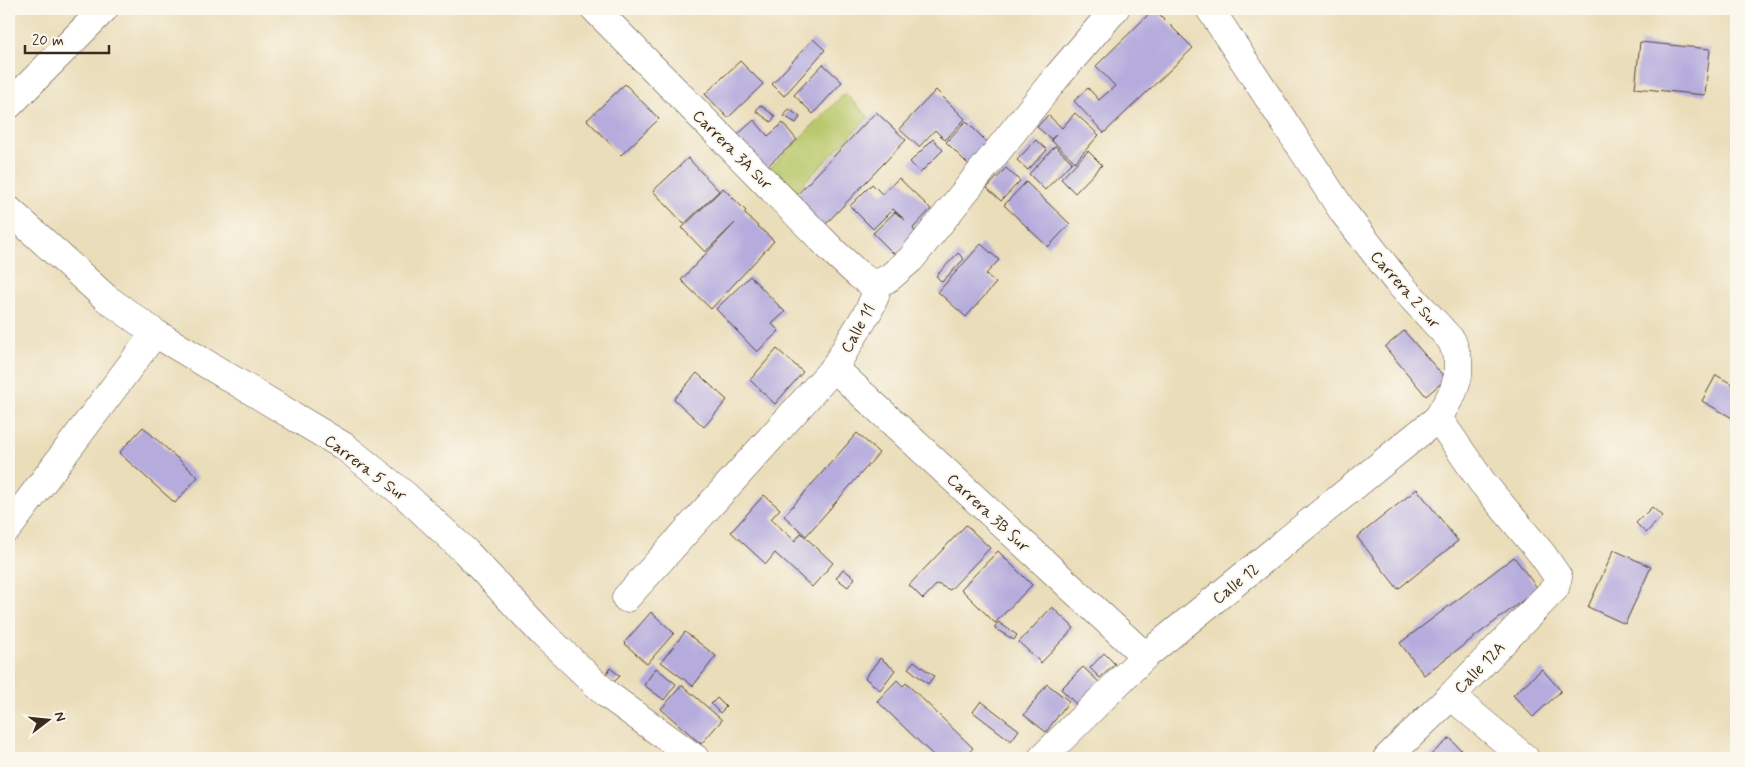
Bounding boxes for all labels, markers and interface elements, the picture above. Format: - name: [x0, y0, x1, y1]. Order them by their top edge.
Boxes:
- scale bar: [25, 22, 109, 54]
- text: 20 m: [32, 31, 64, 51]
- street label: Carrera 3A Sur: [688, 106, 777, 195]
- street label: Carrera 2 Sur: [1365, 247, 1445, 334]
- street label: Calle 11: [836, 301, 880, 357]
- street label: Carrera 5 Sur: [320, 430, 411, 506]
- street label: Carrera 3B Sur: [942, 469, 1034, 557]
- street label: Calle 12: [1208, 559, 1264, 609]
- street label: Calle 12A: [1450, 637, 1510, 699]
- north arrow: [22, 694, 72, 744]
- text: N: [50, 710, 69, 724]

